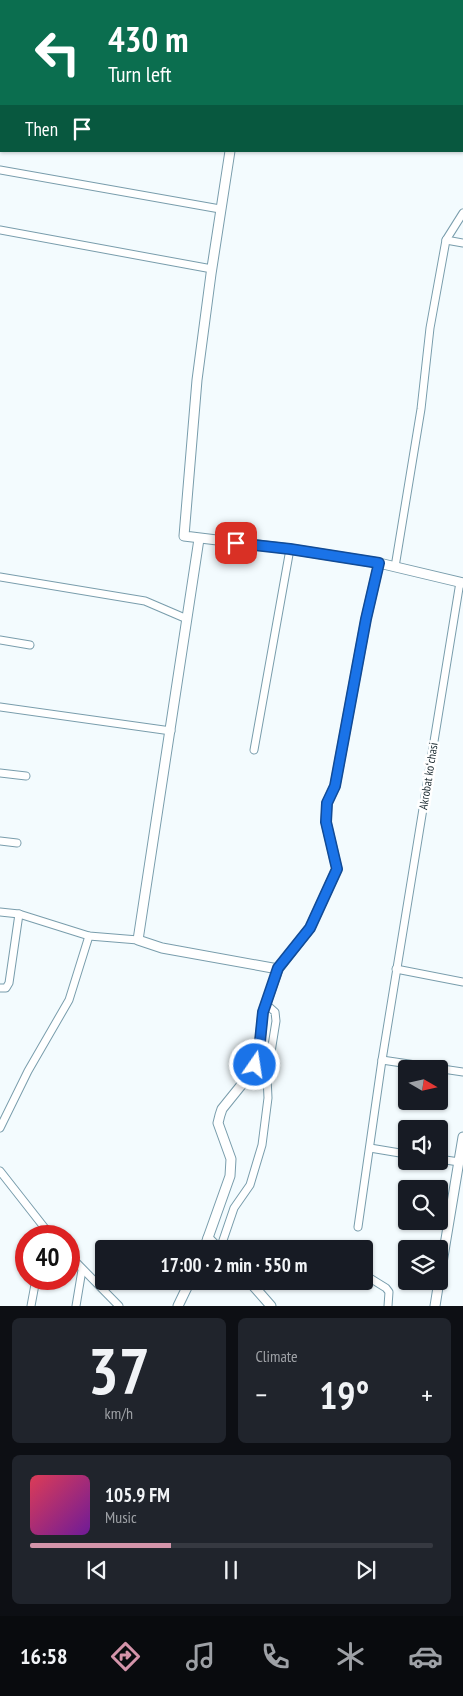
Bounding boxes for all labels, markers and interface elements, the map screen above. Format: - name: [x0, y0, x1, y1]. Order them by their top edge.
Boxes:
- text: 430 m: [108, 16, 189, 62]
- icon: left: [25, 20, 90, 85]
- text: Turn left: [108, 60, 172, 88]
- icon: arrive: [68, 115, 96, 143]
- text: Then: [25, 117, 58, 141]
- pin: [215, 522, 257, 564]
- icon: arrive: [222, 529, 250, 557]
- street label: Akrobat koʻchasi: [415, 741, 441, 811]
- position arrow: [228, 1038, 280, 1090]
- north arrow: [398, 1060, 448, 1110]
- map controls: [398, 1060, 448, 1290]
- button: sound: [398, 1120, 448, 1170]
- button: search: [398, 1180, 448, 1230]
- speed limit sign: 40: [15, 1225, 80, 1290]
- button: layers: [398, 1240, 448, 1290]
- text: 17:00 · 2 min · 550 m: [161, 1253, 307, 1277]
- text: 37: [88, 1328, 150, 1412]
- text: Climate: [256, 1346, 298, 1366]
- text: 19°: [319, 1370, 369, 1419]
- text: −: [256, 1376, 267, 1413]
- text: +: [421, 1376, 433, 1413]
- text: km/h: [105, 1403, 133, 1423]
- text: 105.9 FM: [105, 1483, 170, 1507]
- text: Music: [105, 1507, 137, 1527]
- icon: previous: [83, 1556, 111, 1584]
- icon: pause: [217, 1556, 245, 1584]
- icon: next: [352, 1556, 380, 1584]
- icon: directions: [108, 1639, 143, 1674]
- icon: music: [183, 1639, 218, 1674]
- icon: phone: [258, 1639, 293, 1674]
- icon: climate: [333, 1639, 368, 1674]
- icon: car: [408, 1639, 443, 1674]
- text: 16:58: [20, 1642, 68, 1670]

